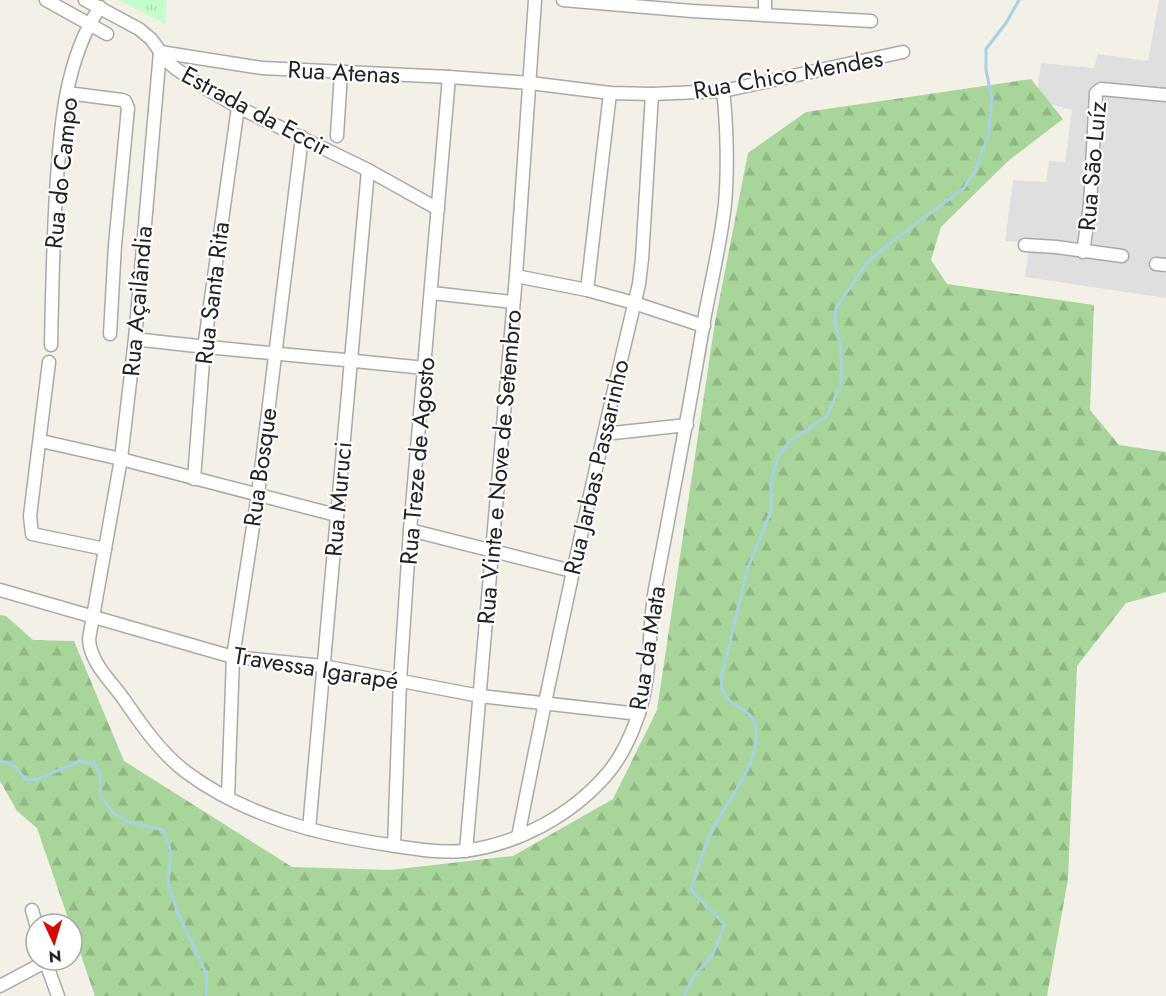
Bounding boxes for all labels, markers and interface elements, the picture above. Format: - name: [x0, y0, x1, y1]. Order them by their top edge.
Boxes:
- street label: Rua Chico Mendes: [690, 40, 886, 108]
- street label: Rua Atenas: [287, 52, 401, 92]
- street label: Estrada da Eccir: [175, 57, 337, 165]
- street label: Rua do Campo: [36, 95, 86, 251]
- street label: Rua São Luíz: [1069, 100, 1115, 232]
- street label: Rua Santa Rita: [186, 220, 238, 366]
- street label: Rua Açailândia: [113, 224, 161, 378]
- street label: Rua Vinte e Nove de Setembro: [468, 308, 530, 626]
- street label: Rua Treze de Agosto: [390, 356, 444, 566]
- street label: Rua Jarbas Passarinho: [554, 356, 638, 578]
- street label: Rua Bosque: [234, 405, 286, 529]
- street label: Rua Muruci: [316, 440, 360, 558]
- street label: Rua da Mata: [620, 583, 674, 713]
- street label: Travessa Igarapé: [231, 638, 401, 698]
- north arrow: [24, 912, 84, 972]
- text: N: [48, 945, 62, 968]

